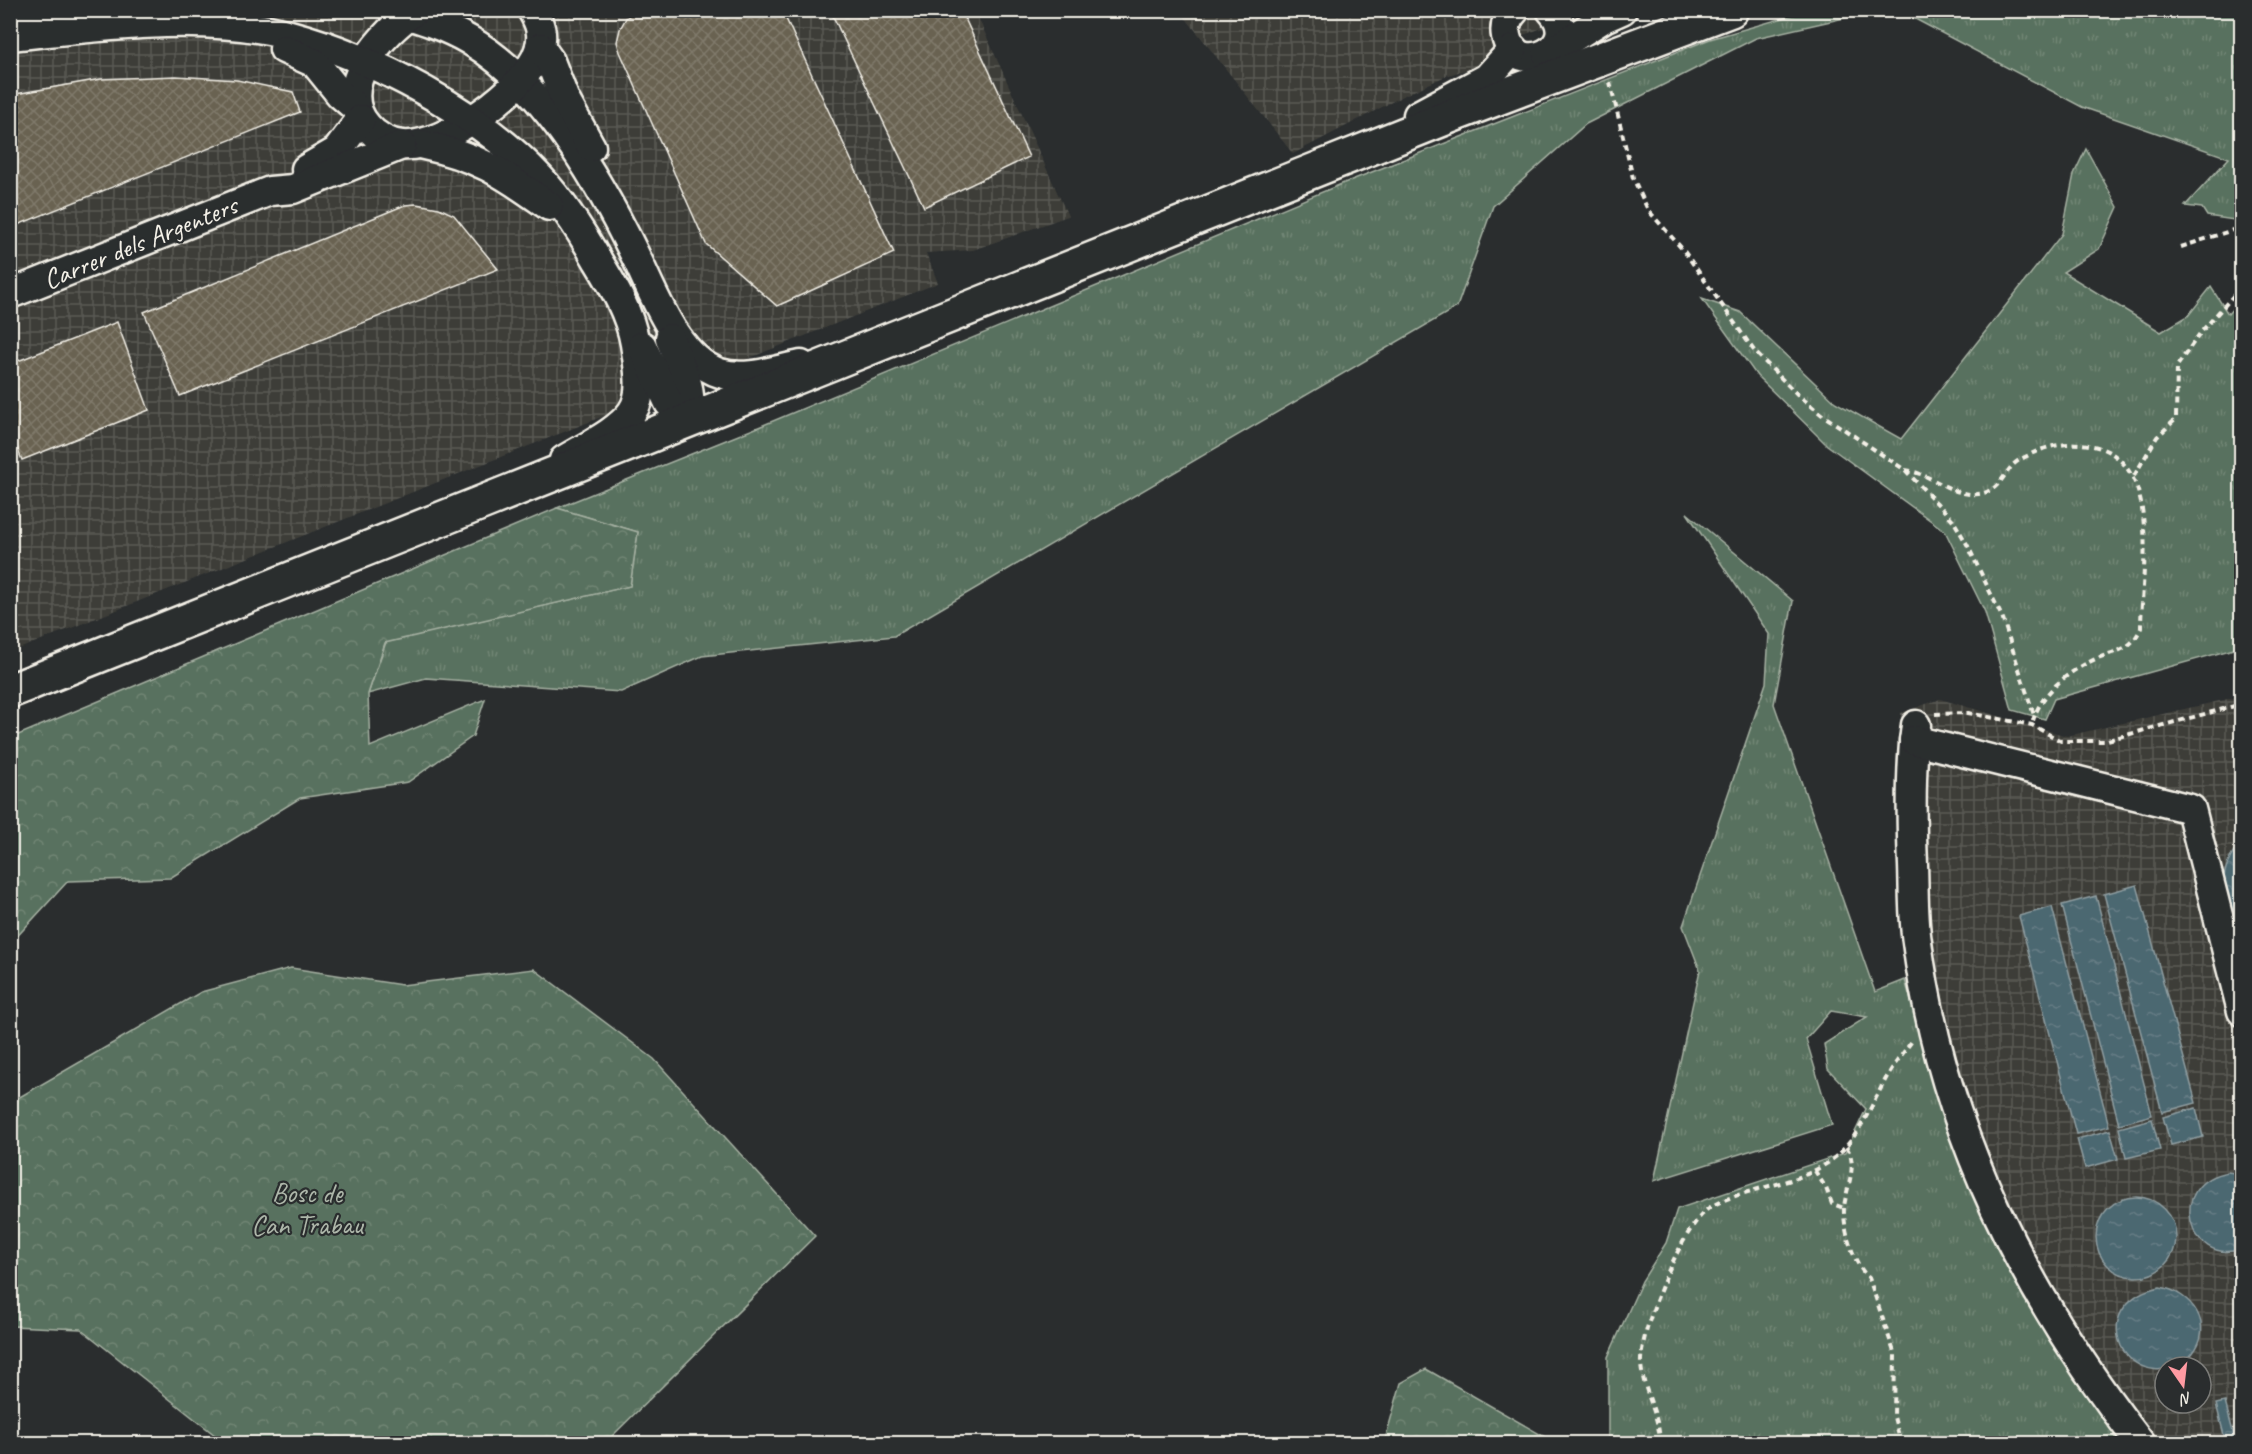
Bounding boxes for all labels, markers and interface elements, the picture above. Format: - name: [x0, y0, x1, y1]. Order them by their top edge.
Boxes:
- street label: Carrer dels Argenters: [38, 186, 244, 297]
- park label: Bosc de Can Trabau: [251, 1175, 364, 1242]
- north arrow: [2153, 1355, 2213, 1415]
- text: N: [2176, 1388, 2194, 1410]

